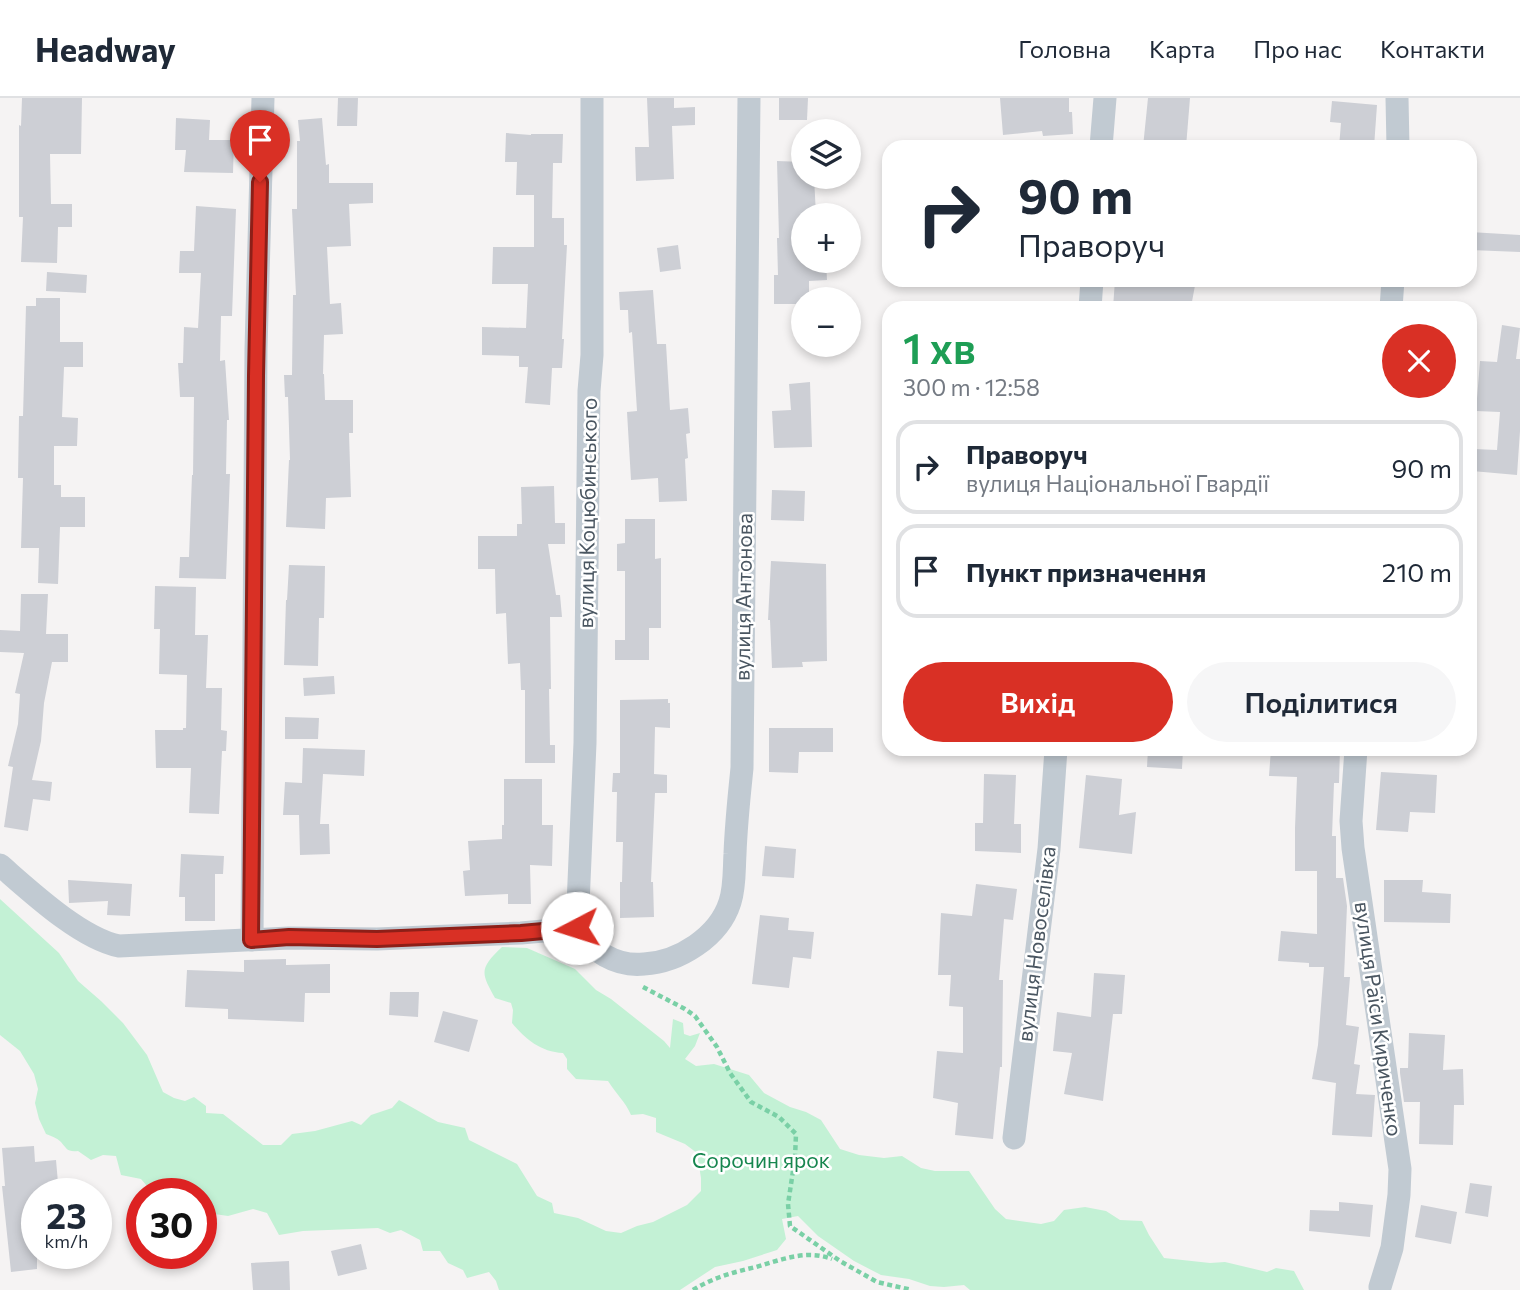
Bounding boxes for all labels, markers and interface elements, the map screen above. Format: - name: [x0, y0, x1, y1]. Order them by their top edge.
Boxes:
- text: Headway: [35, 28, 176, 69]
- text: Головна: [1018, 34, 1111, 63]
- text: Карта: [1149, 34, 1215, 63]
- text: Про нас: [1253, 34, 1342, 63]
- text: Контакти: [1380, 34, 1485, 63]
- pin: [230, 110, 290, 182]
- map controls: [791, 119, 861, 357]
- button: layers: [791, 119, 861, 189]
- icon: arrive: [241, 121, 279, 159]
- text: 90 m: [1018, 164, 1133, 224]
- icon: right: [903, 168, 994, 259]
- button: +: [791, 203, 861, 273]
- text: Праворуч: [1018, 224, 1165, 264]
- button: −: [791, 287, 861, 357]
- text: 1 хв: [903, 321, 976, 373]
- button: close: [1382, 324, 1456, 398]
- text: 300 m · 12:58: [903, 373, 1040, 401]
- street label: вулиця Коцюбинського: [572, 397, 601, 629]
- text: Праворуч: [966, 438, 1088, 469]
- icon: right: [907, 448, 945, 486]
- text: 90 m: [1392, 452, 1452, 483]
- text: вулиця Національної Гвардії: [966, 469, 1269, 497]
- street label: вулиця Антонова: [729, 513, 756, 681]
- icon: arrive: [907, 552, 945, 590]
- text: Пункт призначення: [966, 556, 1206, 587]
- text: 210 m: [1382, 556, 1452, 587]
- button: Вихід: [903, 662, 1173, 742]
- button: Поділитися: [1187, 662, 1456, 742]
- street label: вулиця Новоселівка: [1011, 845, 1060, 1043]
- position arrow: [540, 891, 614, 965]
- street label: вулиця Раїси Кириченко: [1351, 900, 1408, 1138]
- park label: Сорочин ярок: [692, 1147, 830, 1172]
- speed limit sign: 30: [126, 1178, 217, 1269]
- text: 23: [46, 1193, 87, 1236]
- text: km/h: [45, 1230, 88, 1252]

